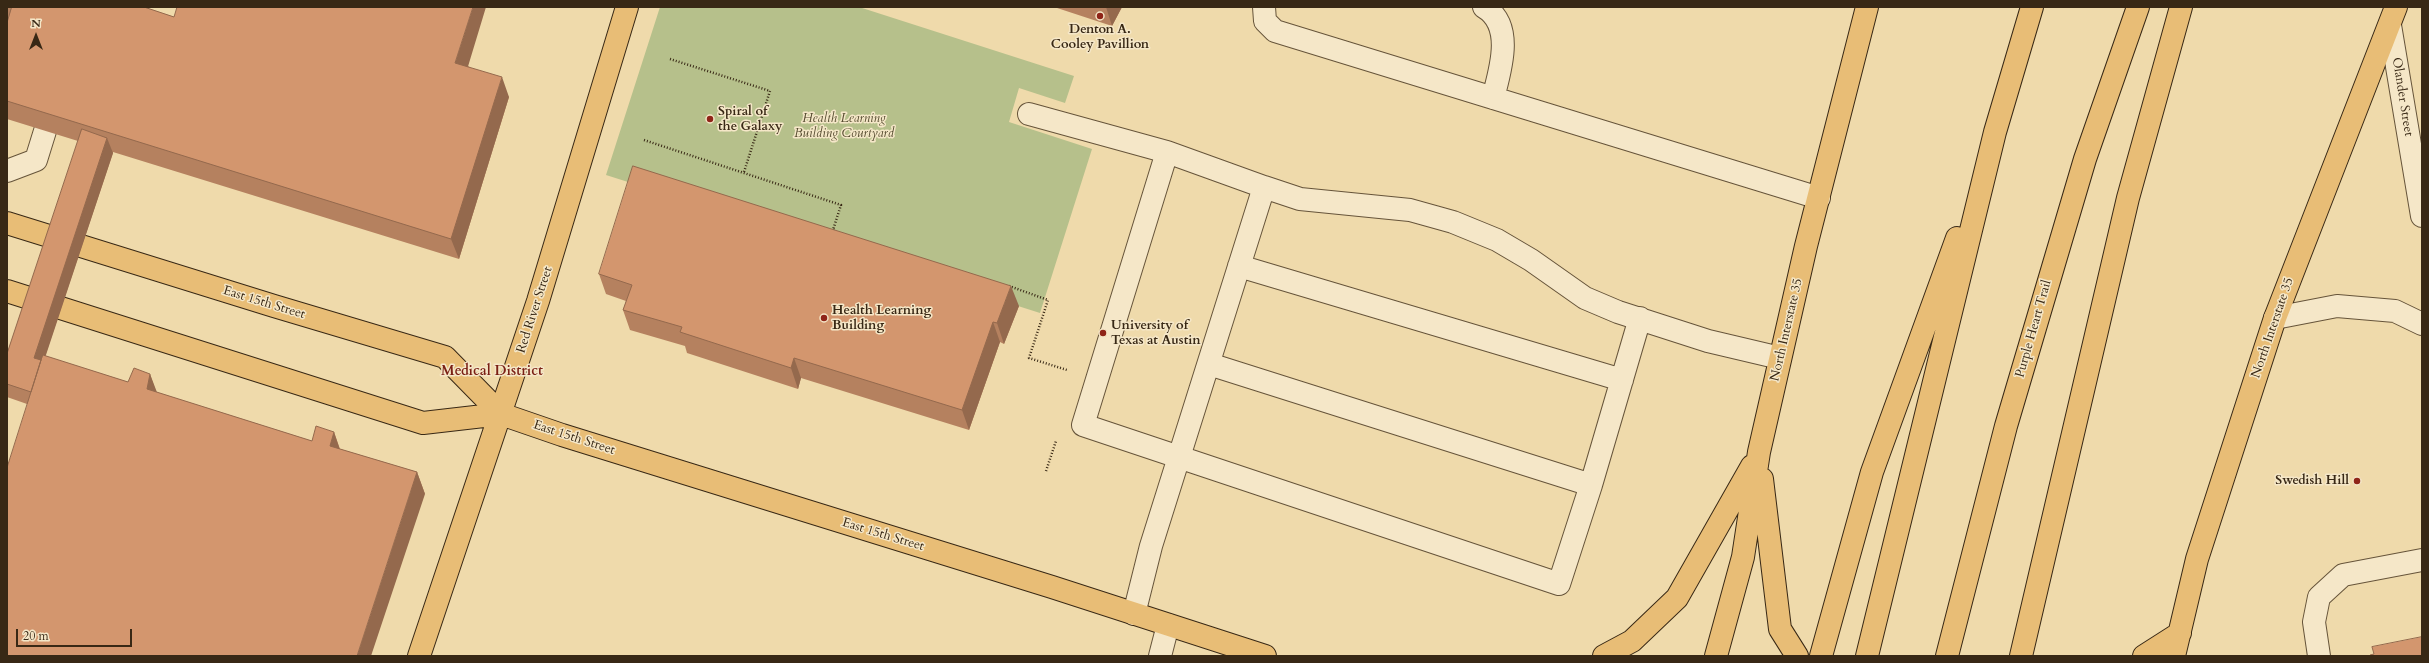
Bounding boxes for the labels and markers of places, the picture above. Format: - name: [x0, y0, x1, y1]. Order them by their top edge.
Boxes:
- marker: Denton A. Cooley Pavillion: [1095, 11, 1105, 21]
- place label: Denton A. Cooley Pavillion: [1051, 22, 1149, 53]
- place label: Spiral of the Galaxy: [718, 104, 782, 135]
- marker: Spiral of the Galaxy: [705, 114, 715, 124]
- place label: Health Learning Building: [832, 303, 931, 334]
- marker: Health Learning Building: [819, 313, 829, 323]
- place label: University of Texas at Austin: [1111, 318, 1201, 349]
- marker: University of Texas at Austin: [1098, 328, 1108, 338]
- place label: Swedish Hill: [2275, 473, 2349, 489]
- marker: Swedish Hill: [2352, 476, 2362, 486]

